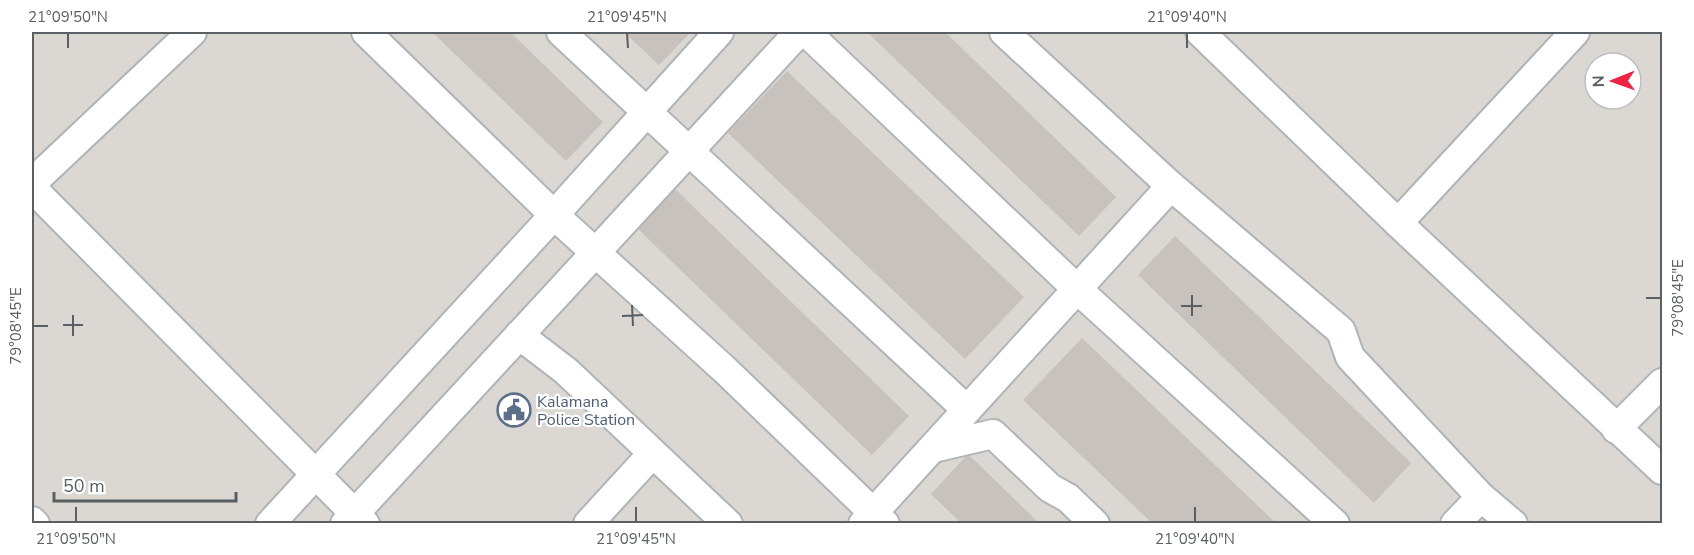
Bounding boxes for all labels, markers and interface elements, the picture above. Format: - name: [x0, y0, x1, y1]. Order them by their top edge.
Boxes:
- text: 21°09'50"N: [28, 7, 108, 27]
- text: 21°09'45"N: [587, 7, 667, 27]
- text: 21°09'40"N: [1147, 7, 1227, 27]
- north arrow: [1583, 51, 1643, 111]
- text: N: [1588, 75, 1610, 87]
- text: 79°08'45"E: [1668, 259, 1688, 337]
- text: 79°08'45"E: [6, 287, 26, 365]
- place label: Kalamana Police Station: [537, 391, 635, 431]
- public building icon: Kalamana Police Station: [496, 392, 532, 428]
- scale bar: [54, 465, 236, 503]
- text: 50 m: [63, 474, 105, 498]
- text: 21°09'50"N: [36, 529, 116, 549]
- text: 21°09'45"N: [596, 529, 676, 549]
- text: 21°09'40"N: [1155, 529, 1235, 549]

